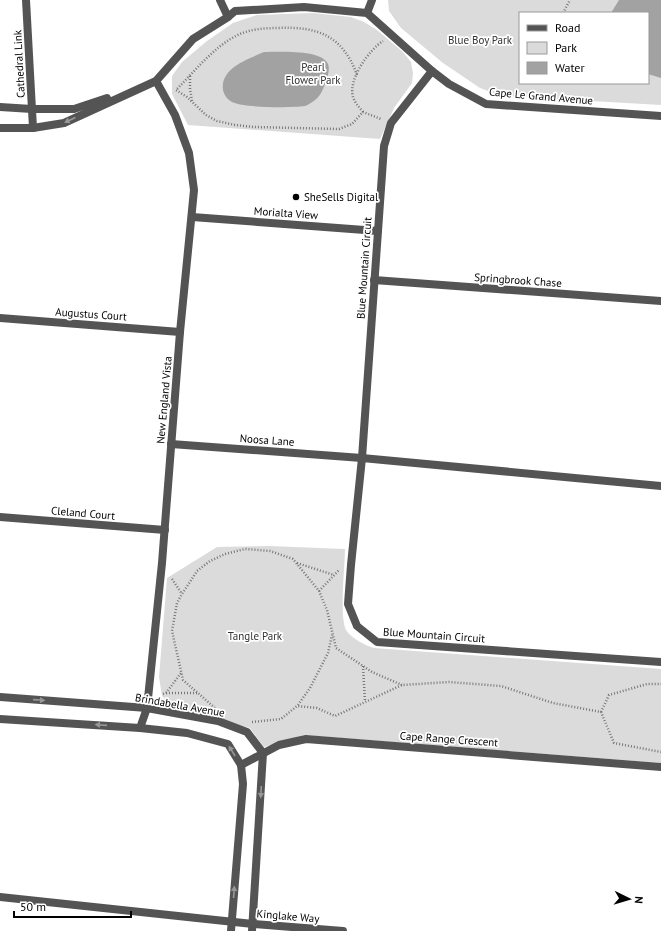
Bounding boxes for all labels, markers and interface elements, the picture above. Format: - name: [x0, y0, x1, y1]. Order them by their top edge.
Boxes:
- legend: [519, 12, 649, 84]
- text: Road: [555, 20, 580, 35]
- street label: Cathedral Link: [10, 29, 28, 98]
- park label: Blue Boy Park: [448, 33, 513, 47]
- text: Park: [555, 40, 577, 55]
- park label: Pearl Flower Park: [285, 60, 341, 87]
- text: Water: [555, 60, 585, 75]
- street label: Cape Le Grand Avenue: [488, 84, 594, 108]
- one-way arrow: [64, 117, 76, 123]
- place label: SheSells Digital: [304, 190, 379, 204]
- marker: SheSells Digital: [291, 192, 301, 202]
- street label: Morialta View: [253, 204, 319, 222]
- street label: Blue Mountain Circuit: [353, 216, 375, 319]
- street label: Springbrook Chase: [474, 270, 563, 290]
- street label: Augustus Court: [55, 305, 127, 323]
- street label: New England Vista: [153, 356, 175, 444]
- street label: Noosa Lane: [239, 431, 295, 449]
- street label: Cleland Court: [50, 503, 116, 523]
- street label: Blue Mountain Circuit: [383, 624, 486, 646]
- park label: Tangle Park: [228, 629, 283, 643]
- street label: Brindabella Avenue: [134, 690, 226, 720]
- one-way arrow: [33, 696, 45, 703]
- one-way arrow: [95, 722, 107, 729]
- street label: Cape Range Crescent: [399, 729, 499, 749]
- one-way arrow: [229, 745, 236, 757]
- one-way arrow: [257, 786, 264, 798]
- north arrow: [609, 879, 649, 919]
- one-way arrow: [231, 886, 238, 898]
- scale bar: [14, 893, 131, 919]
- text: N: [632, 896, 646, 904]
- text: 50 m: [20, 899, 46, 914]
- street label: Kinglake Way: [256, 906, 321, 926]

